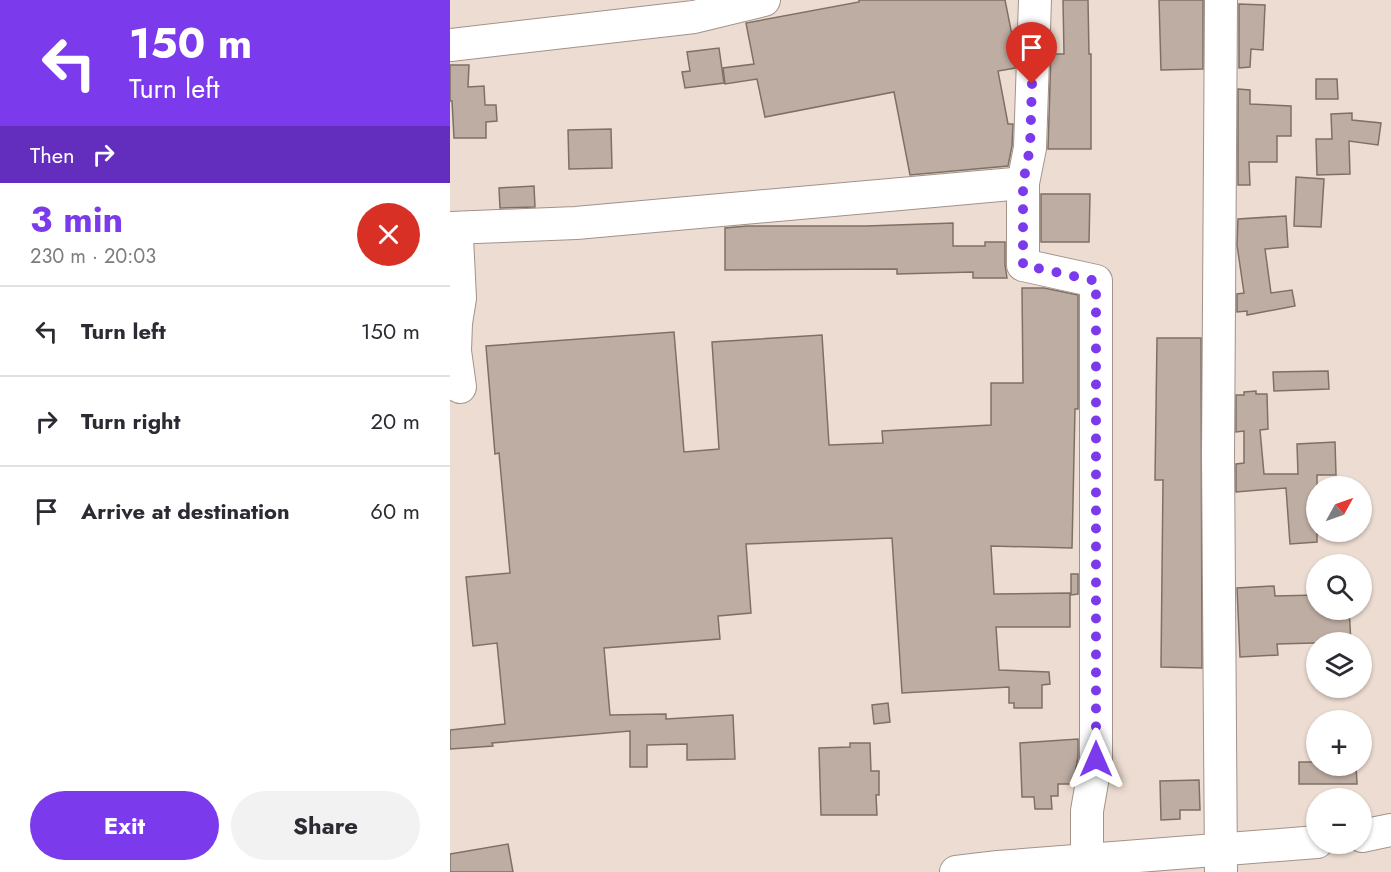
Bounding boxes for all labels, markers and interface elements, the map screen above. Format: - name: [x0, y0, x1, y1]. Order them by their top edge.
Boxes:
- text: 150 m: [129, 13, 252, 74]
- pin: [1006, 22, 1057, 84]
- icon: left: [30, 24, 108, 102]
- icon: arrive: [1015, 31, 1048, 64]
- text: Turn left: [129, 69, 219, 108]
- icon: right: [87, 138, 120, 171]
- text: Then: [30, 139, 75, 171]
- text: 3 min: [30, 193, 123, 245]
- button: close: [357, 203, 420, 266]
- text: 230 m · 20:03: [30, 242, 156, 271]
- icon: left: [30, 315, 63, 348]
- text: Turn left: [81, 315, 166, 347]
- text: 150 m: [361, 315, 420, 347]
- icon: right: [30, 405, 63, 438]
- text: Turn right: [81, 405, 181, 437]
- text: 20 m: [371, 405, 420, 437]
- north arrow: [1306, 476, 1372, 542]
- map controls: [1306, 476, 1372, 854]
- icon: arrive: [30, 495, 63, 528]
- text: Arrive at destination: [81, 495, 290, 527]
- text: 60 m: [370, 495, 420, 527]
- button: search: [1306, 554, 1372, 620]
- button: layers: [1306, 632, 1372, 698]
- button: +: [1306, 710, 1372, 776]
- position arrow: [1064, 727, 1128, 791]
- button: −: [1306, 788, 1372, 854]
- button: Exit: [30, 791, 219, 860]
- button: Share: [231, 791, 420, 860]

